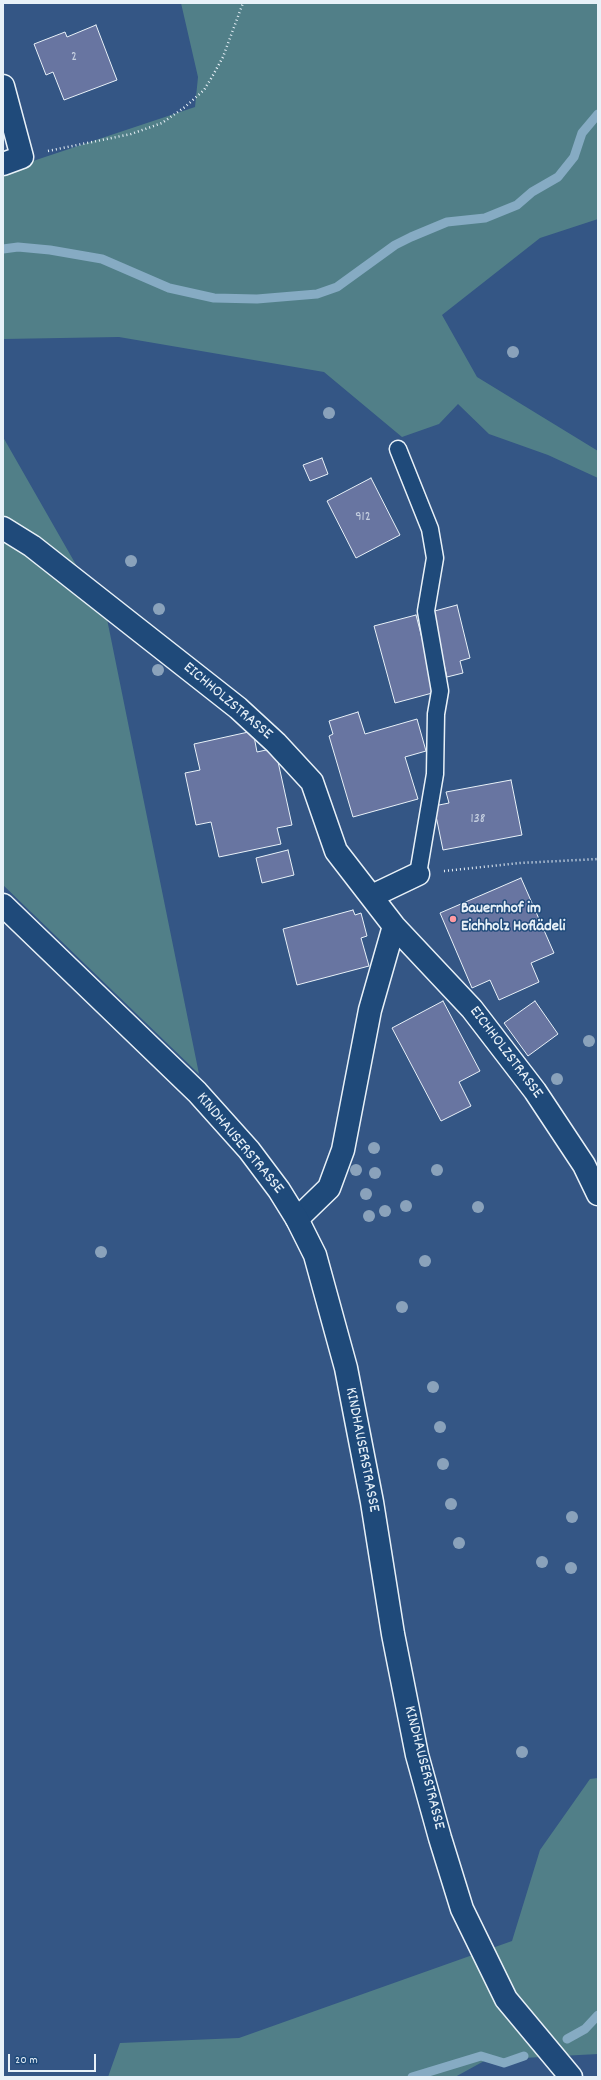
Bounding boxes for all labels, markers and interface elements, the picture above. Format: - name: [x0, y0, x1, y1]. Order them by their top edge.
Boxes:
- house number: 2: [71, 50, 77, 66]
- house number: 912: [355, 510, 371, 526]
- street label: EICHHOLZSTRASSE: [178, 659, 276, 745]
- house number: 138: [471, 812, 485, 828]
- place label: Bauernhof im Eichholz Hoflädeli: [461, 900, 566, 938]
- marker: Bauernhof im Eichholz Hoflädeli: [448, 914, 458, 924]
- street label: EICHHOLZSTRASSE: [464, 1003, 546, 1103]
- street label: KINDHAUSERSTRASSE: [191, 1089, 287, 1199]
- street label: KINDHAUSERSTRASSE: [339, 1386, 383, 1514]
- street label: KINDHAUSERSTRASSE: [398, 1704, 448, 1832]
- scale bar: [10, 2046, 98, 2072]
- text: 20 m: [15, 2052, 38, 2069]

